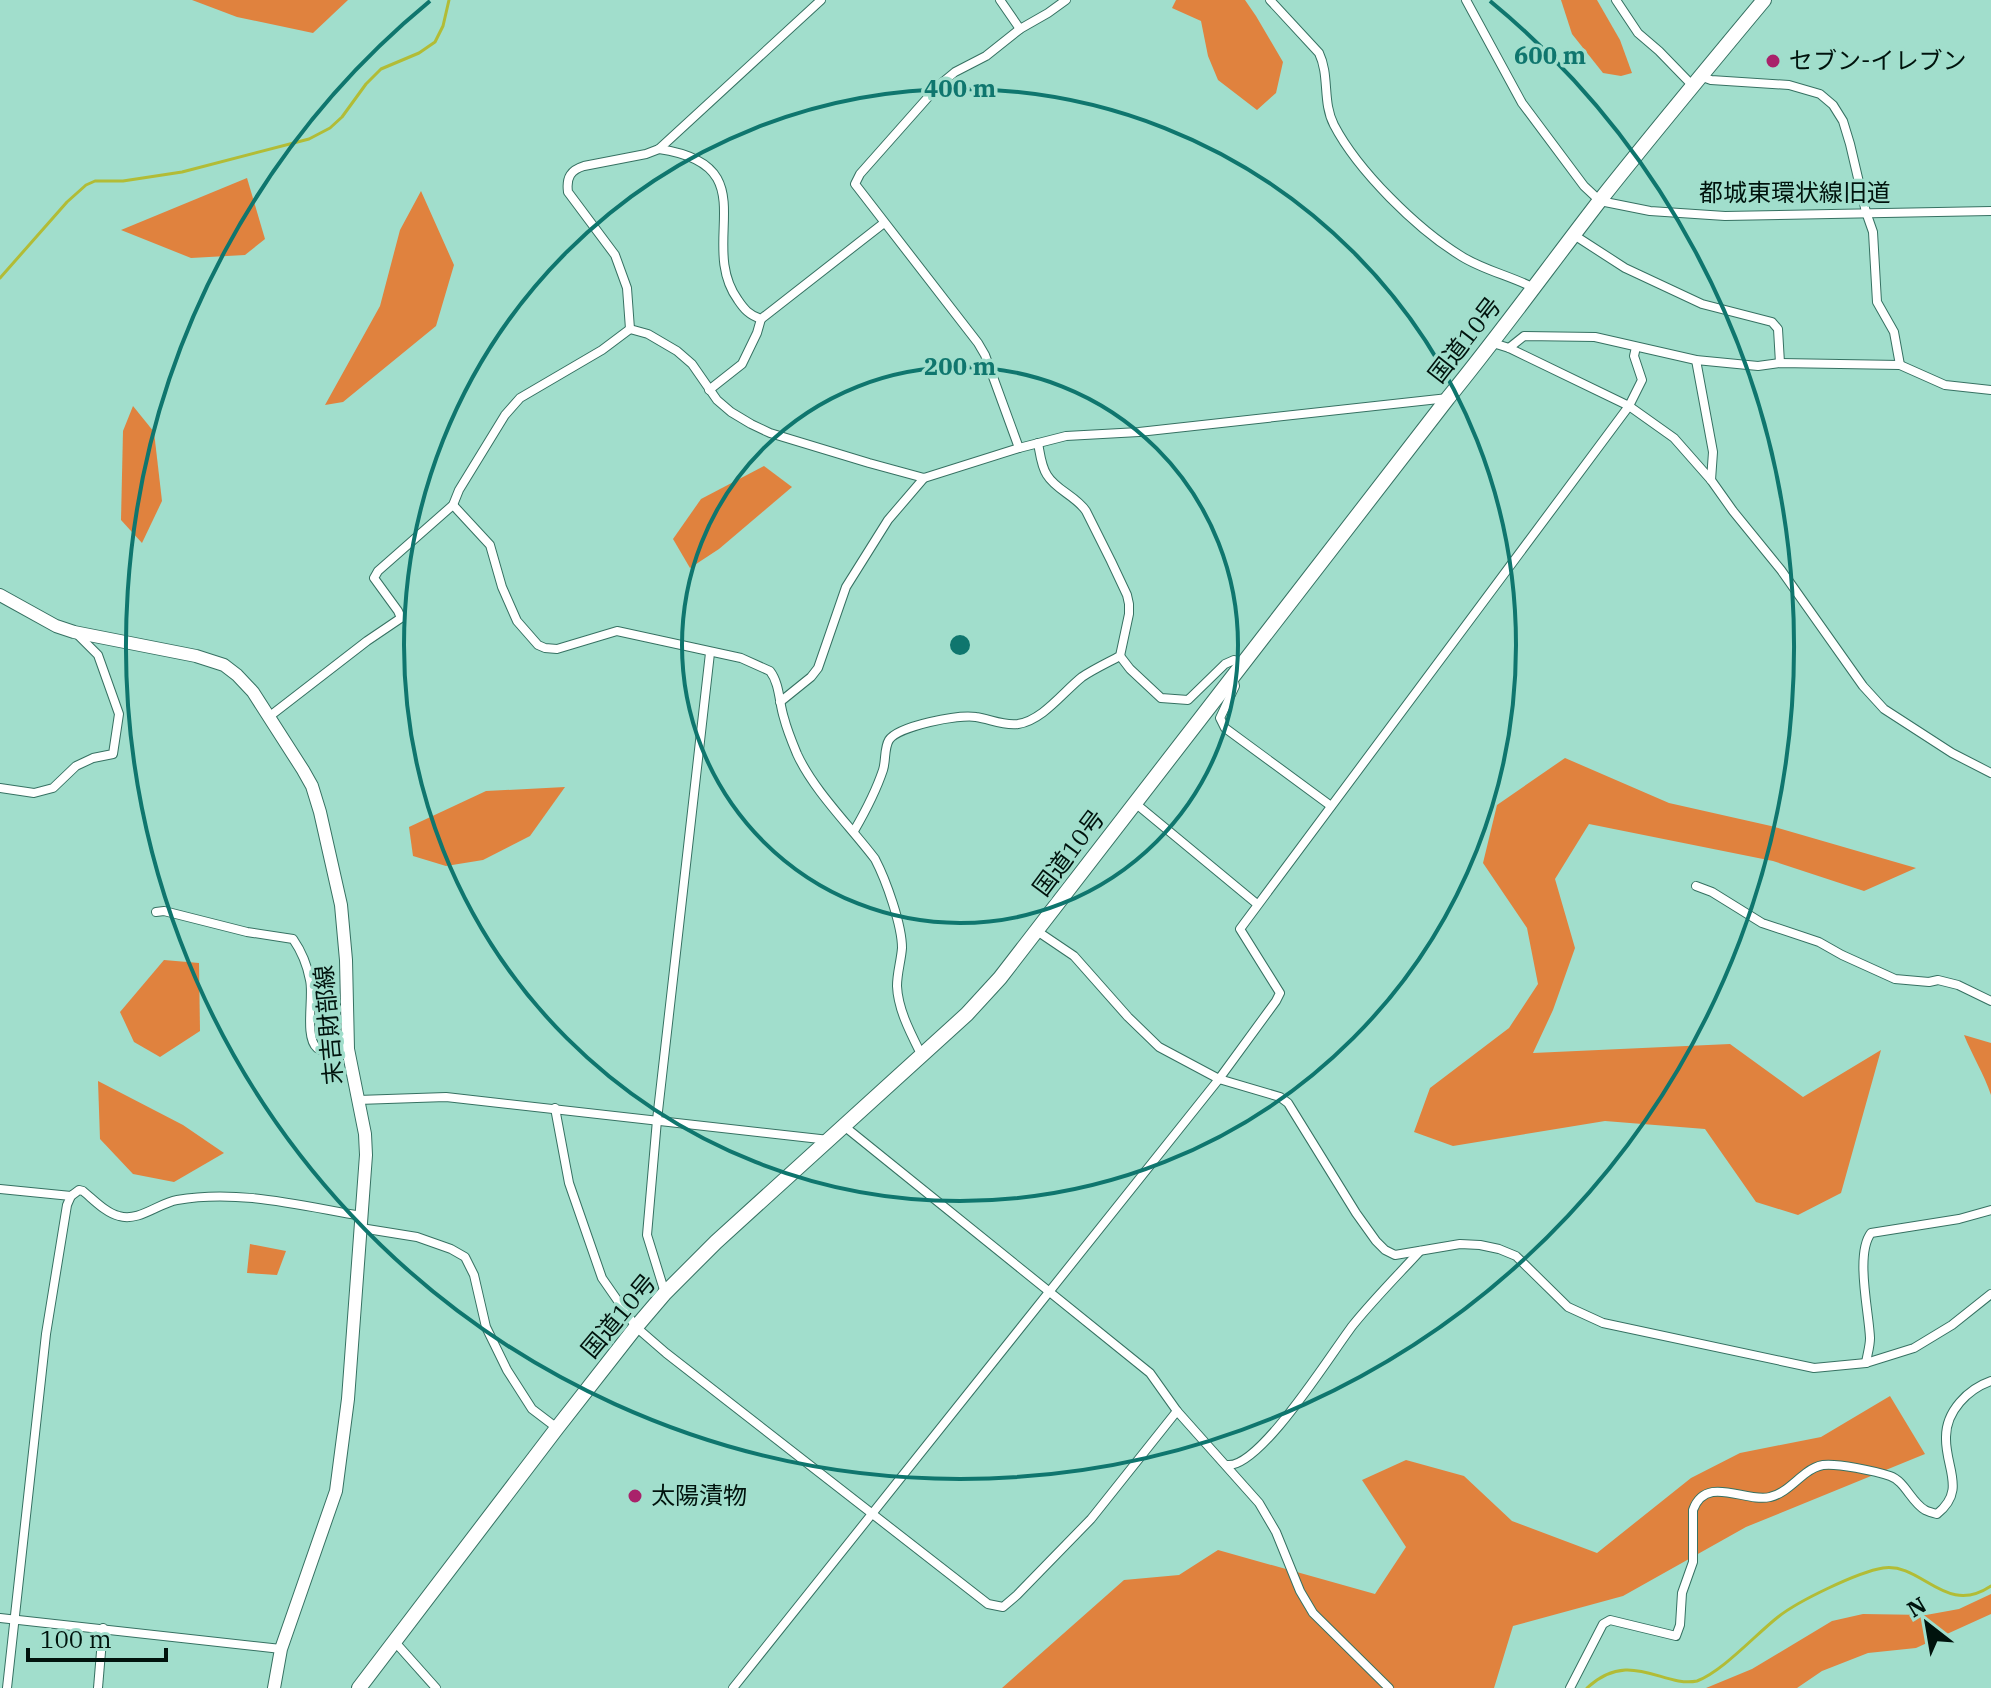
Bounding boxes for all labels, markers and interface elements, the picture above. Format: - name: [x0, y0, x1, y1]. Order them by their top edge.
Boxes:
- text: 600 m: [1514, 39, 1586, 71]
- place label: セブン-イレブン: [1789, 44, 1966, 76]
- marker: セブン-イレブン: [1764, 52, 1782, 70]
- text: 400 m: [924, 72, 996, 104]
- street label: 都城東環状線旧道: [1699, 176, 1891, 208]
- street label: 国道10号: [1421, 290, 1508, 389]
- text: 200 m: [924, 350, 996, 382]
- centre of rings: [946, 631, 974, 659]
- street label: 国道10号: [1025, 803, 1111, 902]
- street label: 末吉財部線: [307, 964, 349, 1086]
- street label: 国道10号: [574, 1266, 663, 1364]
- place label: 太陽漬物: [651, 1479, 747, 1511]
- marker: 太陽漬物: [626, 1487, 644, 1505]
- north arrow: [1887, 1584, 1967, 1664]
- text: N: [1902, 1590, 1931, 1623]
- scale bar: [28, 1612, 166, 1662]
- text: 100 m: [40, 1623, 112, 1655]

